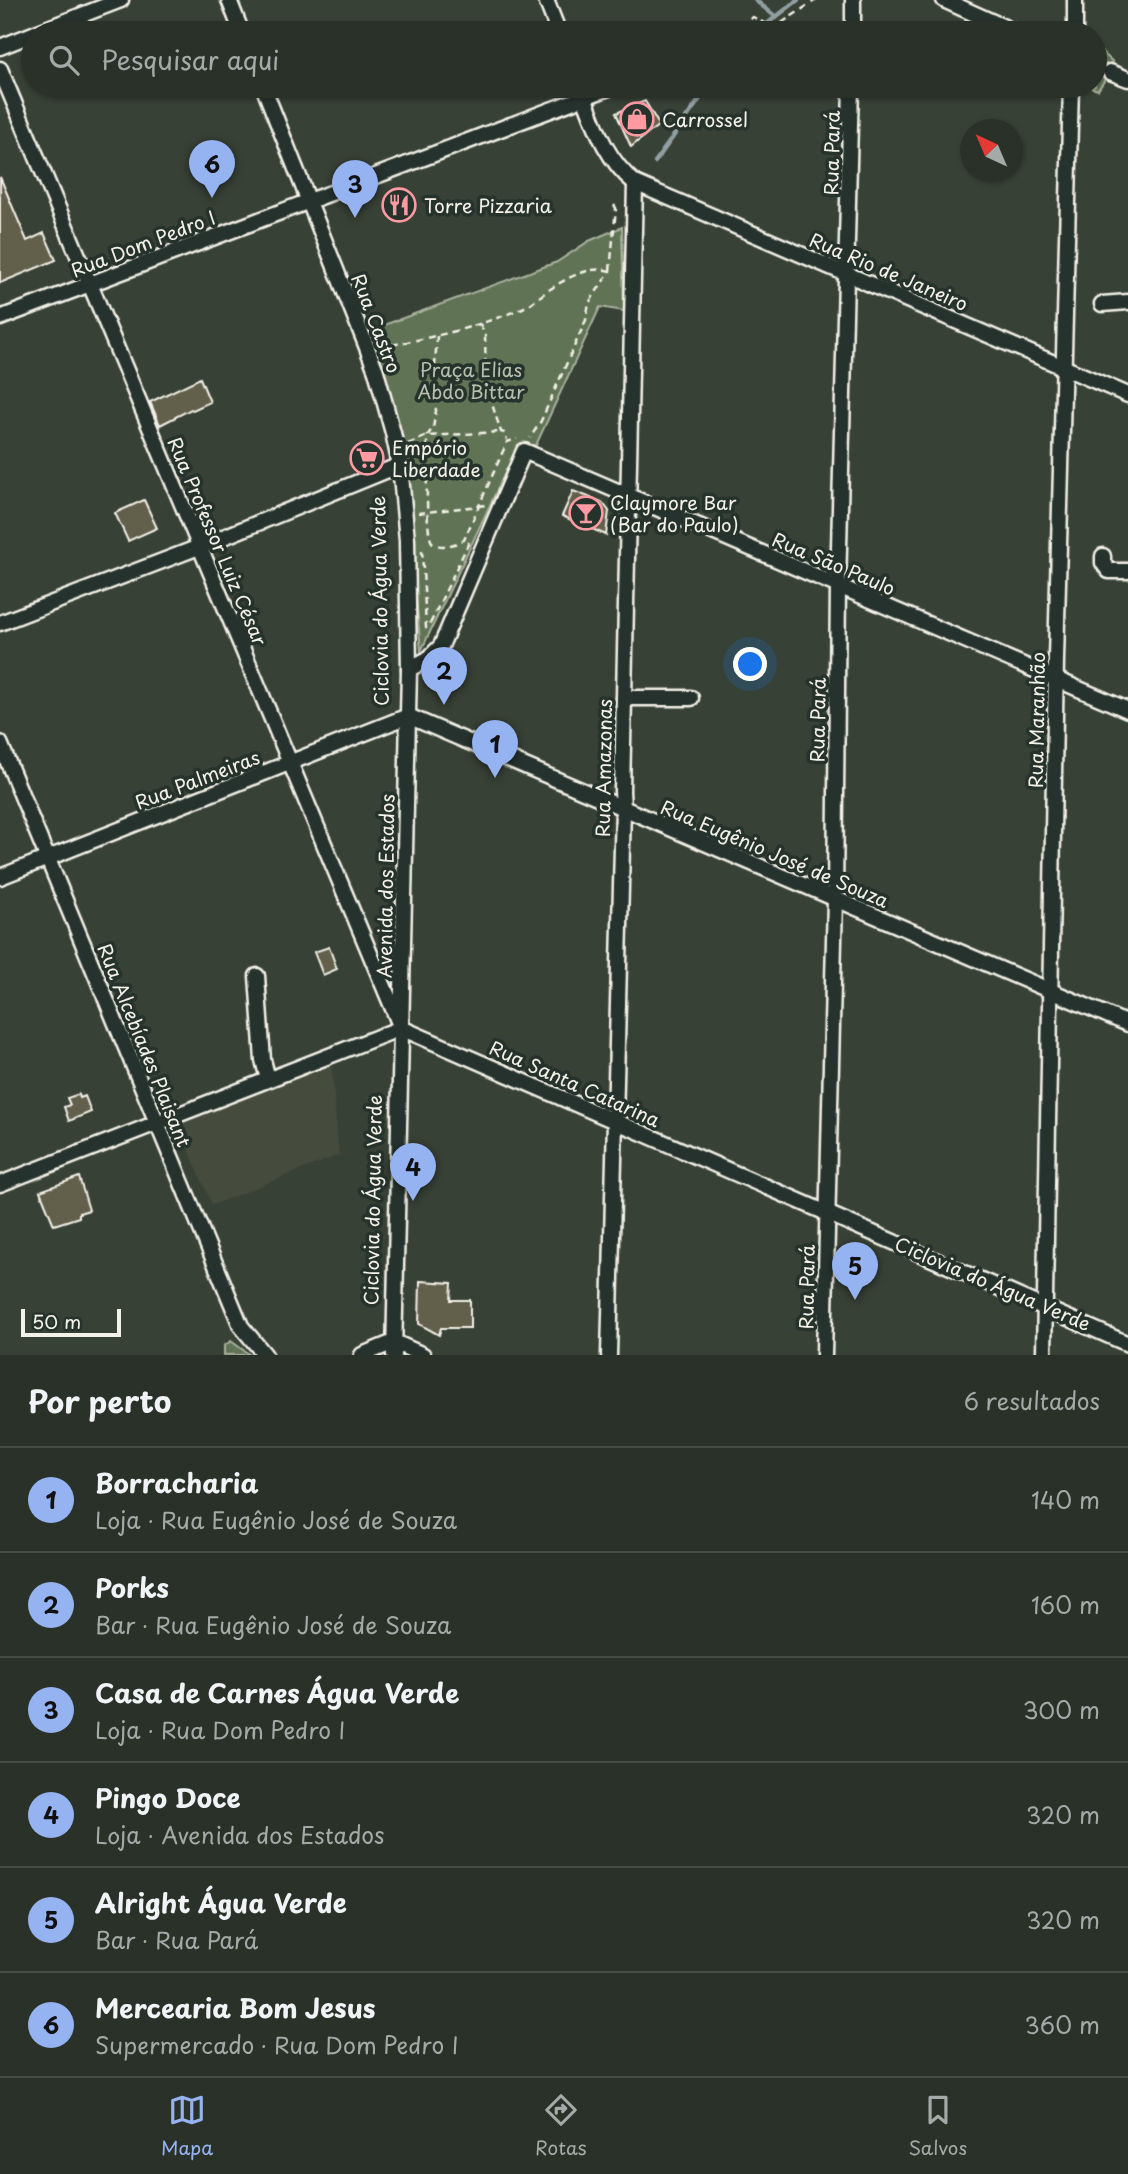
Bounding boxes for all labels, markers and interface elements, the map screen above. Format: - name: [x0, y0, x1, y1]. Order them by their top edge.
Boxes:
- search box: [21, 21, 1107, 98]
- text: Pesquisar aqui: [101, 40, 279, 79]
- icon: search: [45, 41, 83, 79]
- shop icon: Carrossel: [618, 100, 656, 138]
- place label: Carrossel: [662, 105, 748, 133]
- street label: Rua Pará: [816, 110, 846, 196]
- north arrow: [960, 119, 1023, 182]
- pin: 6: [189, 140, 235, 198]
- pin: 3: [332, 160, 378, 218]
- restaurant icon: Torre Pizzaria: [380, 186, 418, 224]
- place label: Torre Pizzaria: [424, 191, 553, 219]
- street label: Rua Dom Pedro I: [67, 202, 219, 284]
- street label: Rua Rio de Janeiro: [805, 225, 973, 317]
- street label: Rua Castro: [345, 269, 409, 377]
- park label: Praça Elias Abdo Bittar: [417, 355, 525, 405]
- street label: Rua Professor Luiz César: [161, 433, 275, 650]
- place label: Empório Liberdade: [392, 433, 481, 483]
- supermarket icon: Empório Liberdade: [348, 439, 386, 477]
- place label: Claymore Bar (Bar do Paulo): [610, 488, 739, 538]
- bar icon: Claymore Bar (Bar do Paulo): [567, 494, 605, 532]
- street label: Ciclovia do Água Verde: [363, 495, 395, 707]
- street label: Rua São Paulo: [768, 524, 900, 602]
- pin: 2: [421, 647, 467, 705]
- your location: [733, 647, 767, 681]
- street label: Rua Maranhão: [1021, 652, 1051, 788]
- street label: Rua Pará: [802, 677, 832, 763]
- street label: Rua Amazonas: [588, 699, 618, 837]
- pin: 1: [472, 720, 518, 778]
- street label: Rua Palmeiras: [131, 742, 263, 816]
- street label: Rua Eugênio José de Souza: [657, 792, 893, 914]
- street label: Avenida dos Estados: [369, 794, 401, 978]
- street label: Rua Alcebíades Plaisant: [91, 939, 199, 1151]
- street label: Rua Santa Catarina: [485, 1033, 665, 1133]
- street label: Ciclovia do Água Verde: [356, 1094, 388, 1306]
- pin: 4: [390, 1143, 436, 1201]
- street label: Ciclovia do Água Verde: [891, 1229, 1095, 1337]
- pin: 5: [832, 1242, 878, 1300]
- street label: Rua Pará: [791, 1244, 821, 1330]
- scale bar: [21, 1306, 121, 1338]
- text: 50 m: [32, 1307, 81, 1335]
- text: Por perto: [28, 1378, 171, 1423]
- text: 6 resultados: [964, 1383, 1100, 1418]
- text: Borracharia: [95, 1463, 258, 1502]
- text: 1: [46, 1482, 57, 1517]
- text: 140 m: [1031, 1482, 1100, 1517]
- text: Loja · Rua Eugênio José de Souza: [95, 1502, 457, 1537]
- text: Porks: [95, 1568, 169, 1607]
- text: 2: [43, 1587, 59, 1622]
- text: 160 m: [1031, 1587, 1100, 1622]
- text: Bar · Rua Eugênio José de Souza: [95, 1607, 451, 1642]
- text: Casa de Carnes Água Verde: [95, 1673, 459, 1712]
- text: 3: [43, 1692, 59, 1727]
- text: 300 m: [1023, 1692, 1100, 1727]
- text: Loja · Rua Dom Pedro I: [95, 1712, 346, 1747]
- text: Pingo Doce: [95, 1778, 241, 1817]
- text: 4: [43, 1797, 59, 1832]
- text: 320 m: [1026, 1797, 1100, 1832]
- text: Loja · Avenida dos Estados: [95, 1817, 385, 1852]
- text: Alright Água Verde: [95, 1883, 347, 1922]
- text: 5: [44, 1902, 58, 1937]
- text: 320 m: [1026, 1902, 1100, 1937]
- text: Bar · Rua Pará: [95, 1922, 258, 1957]
- text: Mercearia Bom Jesus: [95, 1988, 376, 2027]
- text: 6: [43, 2007, 59, 2042]
- text: 360 m: [1025, 2007, 1100, 2042]
- text: Supermercado · Rua Dom Pedro I: [95, 2027, 459, 2062]
- tab: Mapa: [161, 2091, 213, 2161]
- tab: Rotas: [535, 2091, 587, 2161]
- tab: Salvos: [908, 2091, 967, 2161]

